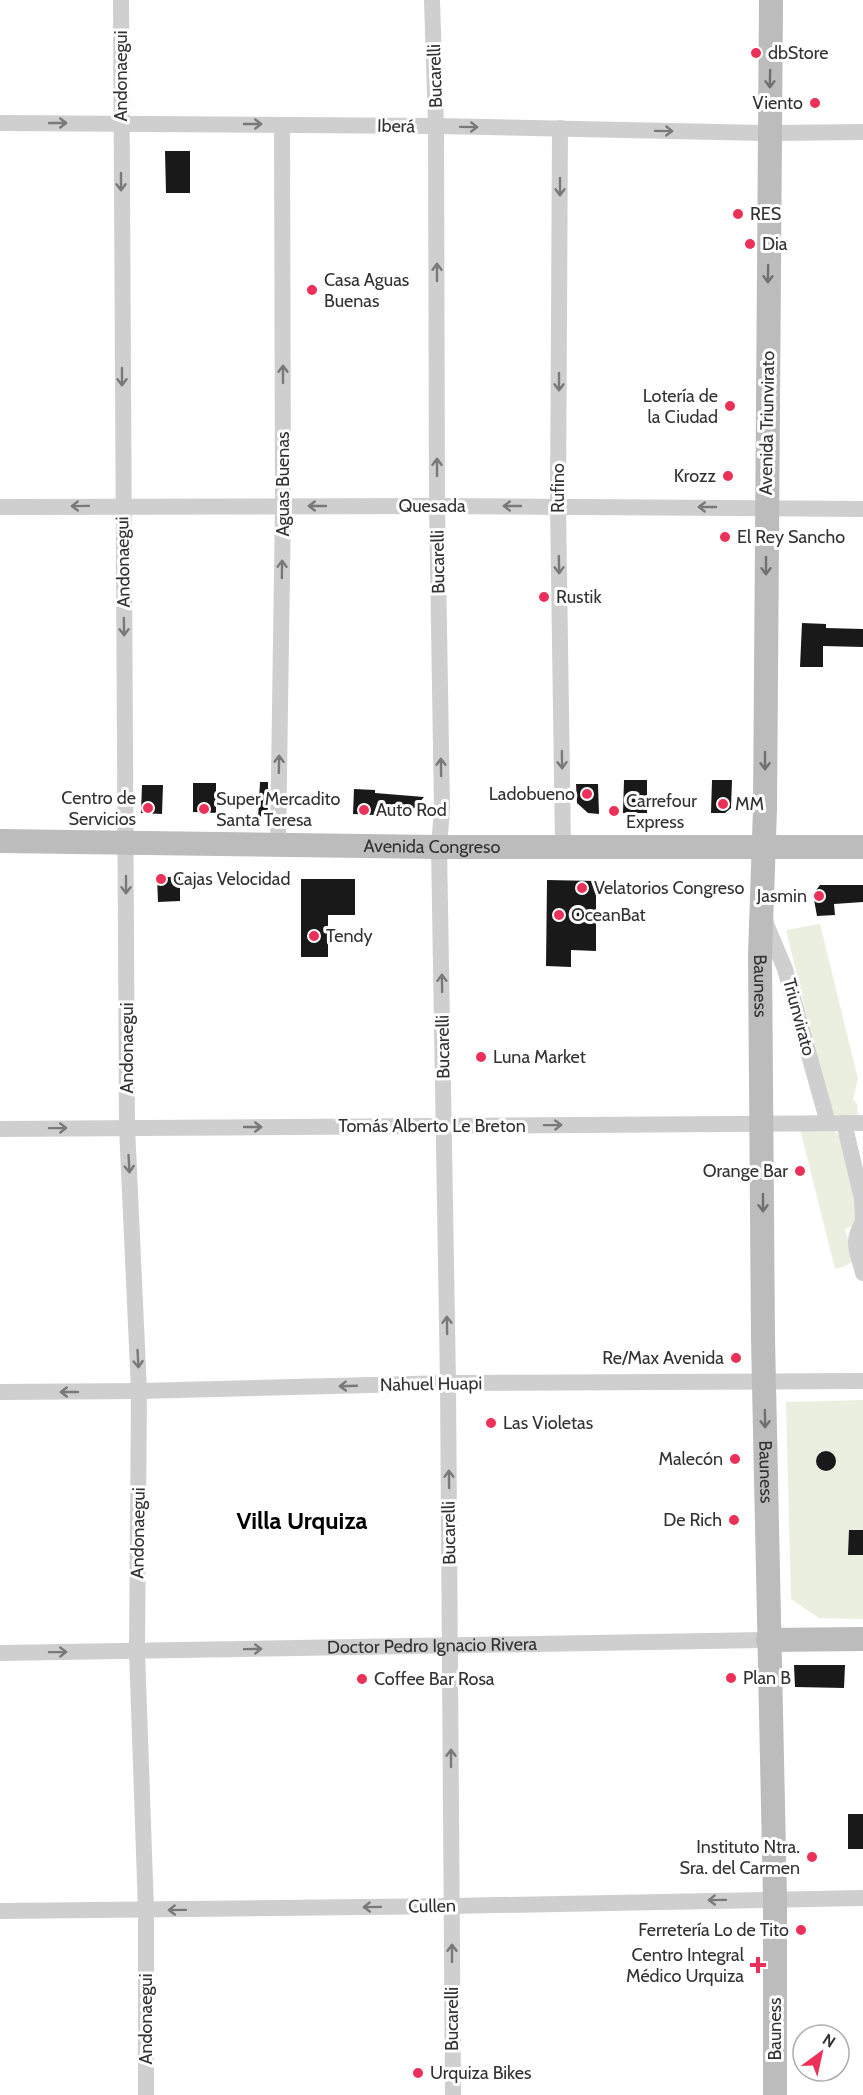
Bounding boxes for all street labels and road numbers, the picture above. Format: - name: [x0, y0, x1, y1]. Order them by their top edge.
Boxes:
- street label: Andonaegui: [110, 30, 132, 122]
- street label: Bucarelli: [423, 44, 447, 108]
- street label: Iberá: [377, 115, 415, 137]
- street label: Avenida Triunvirato: [755, 351, 779, 495]
- street label: Aguas Buenas: [272, 432, 294, 536]
- street label: Rufino: [547, 463, 569, 513]
- street label: Quesada: [398, 495, 466, 517]
- street label: Andonaegui: [111, 516, 135, 608]
- street label: Bucarelli: [426, 530, 450, 594]
- street label: Avenida Congreso: [363, 835, 500, 858]
- street label: Bauness: [749, 954, 771, 1017]
- street label: Triunvirato: [778, 976, 820, 1058]
- street label: Andonaegui: [116, 1002, 138, 1094]
- street label: Bucarelli: [431, 1015, 455, 1079]
- street label: Tomás Alberto Le Breton: [338, 1115, 526, 1137]
- street label: Nahuel Huapi: [380, 1372, 482, 1396]
- street label: Bauness: [754, 1440, 778, 1504]
- street label: Andonaegui: [126, 1487, 150, 1579]
- street label: Bucarelli: [437, 1501, 461, 1565]
- street label: Doctor Pedro Ignacio Rivera: [327, 1633, 538, 1658]
- street label: Cullen: [408, 1895, 456, 1917]
- street label: Andonaegui: [135, 1973, 157, 2065]
- street label: Bucarelli: [441, 1987, 463, 2051]
- street label: Bauness: [764, 1997, 786, 2061]

